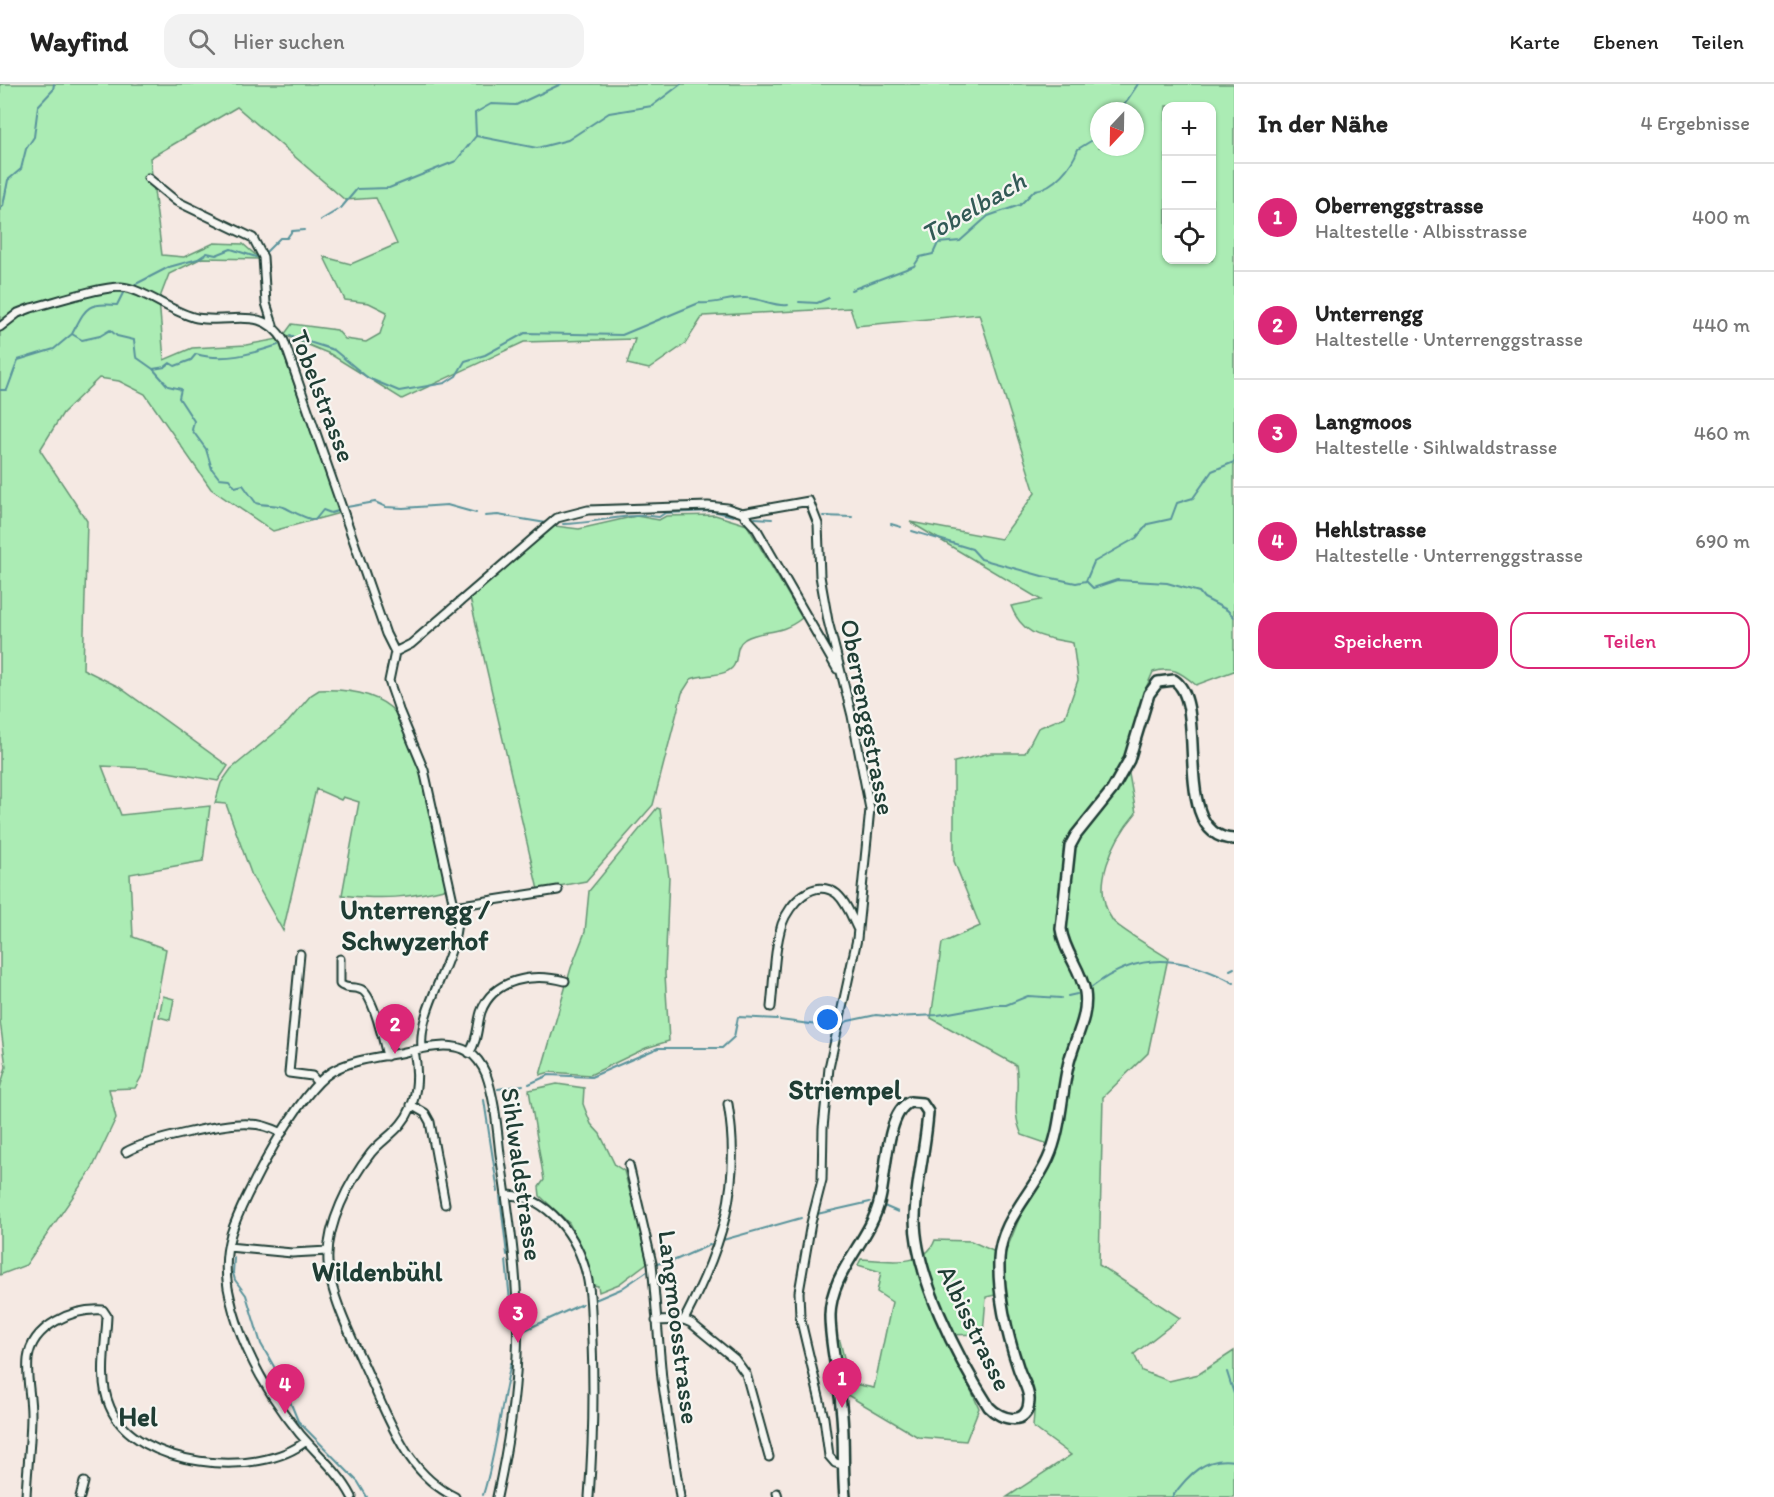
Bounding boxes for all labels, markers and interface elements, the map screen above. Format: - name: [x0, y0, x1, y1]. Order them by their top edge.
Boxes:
- search box: [164, 14, 584, 68]
- text: Wayfind: [30, 24, 128, 58]
- icon: search: [185, 25, 218, 58]
- text: Hier suchen: [233, 28, 345, 55]
- text: Karte: [1510, 29, 1560, 54]
- text: Ebenen: [1593, 29, 1659, 54]
- text: Teilen: [1692, 29, 1744, 54]
- north arrow: [1090, 102, 1144, 156]
- map controls: [1162, 102, 1216, 264]
- button: +: [1162, 102, 1216, 156]
- text: In der Nähe: [1258, 107, 1388, 139]
- text: 4 Ergebnisse: [1640, 111, 1750, 135]
- button: −: [1162, 156, 1216, 210]
- water label: Tobelbach: [915, 164, 1031, 250]
- text: Oberrenggstrasse: [1315, 192, 1484, 219]
- text: 1: [1273, 205, 1282, 229]
- text: 400 m: [1692, 205, 1750, 229]
- button: locate: [1162, 210, 1216, 264]
- text: Haltestelle · Albisstrasse: [1315, 219, 1527, 243]
- text: Unterrengg: [1315, 300, 1423, 327]
- text: 2: [1272, 313, 1283, 337]
- text: 440 m: [1692, 313, 1750, 337]
- street label: Tobelstrasse: [283, 325, 363, 467]
- text: Haltestelle · Unterrenggstrasse: [1315, 327, 1583, 351]
- text: Langmoos: [1315, 408, 1412, 435]
- text: 3: [1272, 421, 1283, 445]
- text: 460 m: [1694, 421, 1750, 445]
- text: Haltestelle · Sihlwaldstrasse: [1315, 435, 1557, 459]
- text: Hehlstrasse: [1315, 516, 1426, 543]
- text: 4: [1271, 529, 1284, 553]
- text: 690 m: [1695, 529, 1750, 553]
- text: Haltestelle · Unterrenggstrasse: [1315, 543, 1583, 567]
- button: Speichern: [1258, 612, 1498, 669]
- button: Teilen: [1510, 612, 1750, 669]
- street label: Oberrenggstrasse: [833, 616, 903, 818]
- district label: Unterrengg / Schwyzerhof: [340, 893, 491, 957]
- pin: 2: [376, 1004, 414, 1054]
- your location: [813, 1005, 842, 1034]
- district label: Striempel: [789, 1073, 902, 1106]
- street label: Sihlwaldstrasse: [494, 1085, 550, 1263]
- street label: Langmoosstrasse: [651, 1228, 707, 1426]
- district label: Wildenbühl: [312, 1255, 443, 1288]
- street label: Albisstrasse: [931, 1260, 1019, 1396]
- pin: 3: [498, 1294, 538, 1343]
- pin: 1: [822, 1358, 862, 1408]
- pin: 4: [266, 1364, 304, 1414]
- district label: Hel: [118, 1400, 158, 1433]

